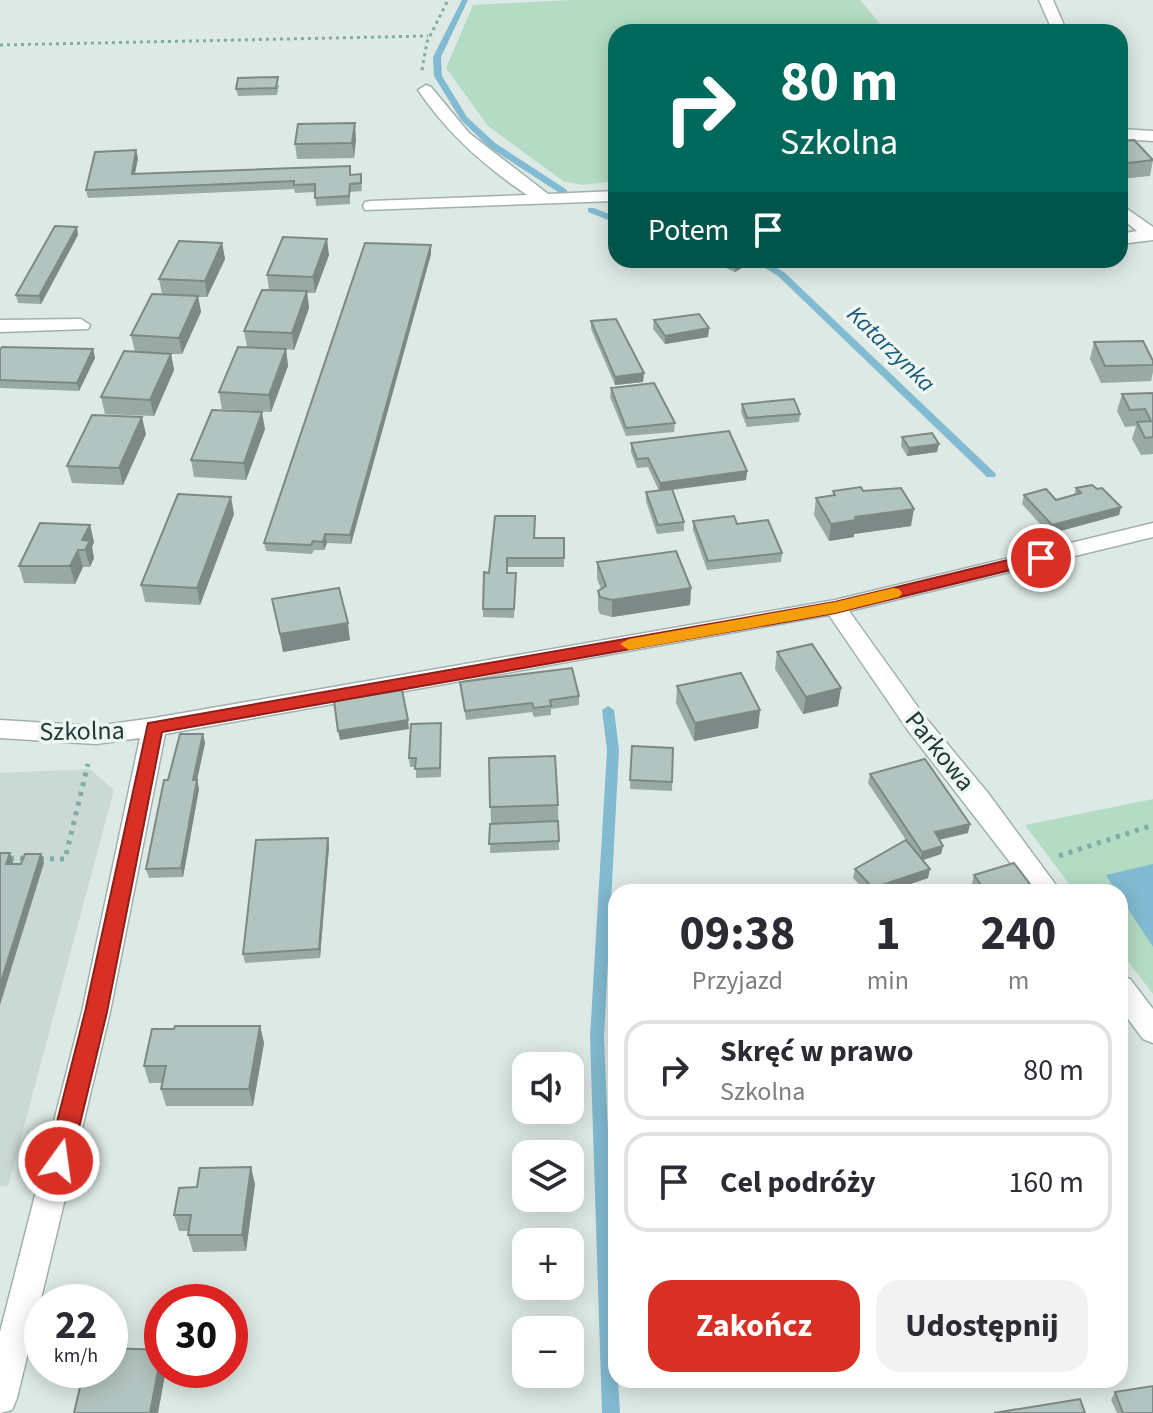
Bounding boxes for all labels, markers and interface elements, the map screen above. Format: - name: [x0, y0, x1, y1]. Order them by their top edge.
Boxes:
- text: 80 m: [780, 43, 898, 122]
- icon: right: [648, 56, 752, 160]
- text: Szkolna: [780, 117, 898, 168]
- icon: arrive: [746, 208, 790, 252]
- text: Potem: [648, 209, 730, 252]
- water label: Katarzynka: [839, 298, 943, 400]
- pin: [1007, 524, 1075, 592]
- icon: arrive: [1019, 536, 1063, 580]
- street label: Parkowa: [896, 703, 984, 799]
- street label: Szkolna: [39, 712, 125, 750]
- text: 09:38: [679, 900, 795, 968]
- text: 1: [875, 900, 901, 968]
- text: 240: [980, 900, 1056, 968]
- text: Przyjazd: [692, 962, 783, 999]
- text: min: [867, 962, 909, 999]
- text: m: [1008, 962, 1029, 999]
- text: Skręć w prawo: [720, 1030, 913, 1073]
- icon: right: [652, 1048, 696, 1092]
- text: 80 m: [1023, 1049, 1084, 1092]
- map controls: [512, 1052, 584, 1388]
- button: sound: [512, 1052, 584, 1124]
- text: Szkolna: [720, 1073, 805, 1110]
- position arrow: [17, 1119, 101, 1203]
- button: layers: [512, 1140, 584, 1212]
- icon: arrive: [652, 1160, 696, 1204]
- text: Cel podróży: [720, 1161, 876, 1204]
- text: 160 m: [1008, 1161, 1084, 1204]
- button: +: [512, 1228, 584, 1300]
- button: Zakończ: [648, 1280, 860, 1372]
- button: Udostępnij: [876, 1280, 1088, 1372]
- speed limit sign: 30: [144, 1284, 248, 1388]
- text: 22: [55, 1297, 97, 1354]
- button: −: [512, 1316, 584, 1388]
- text: km/h: [54, 1342, 98, 1370]

